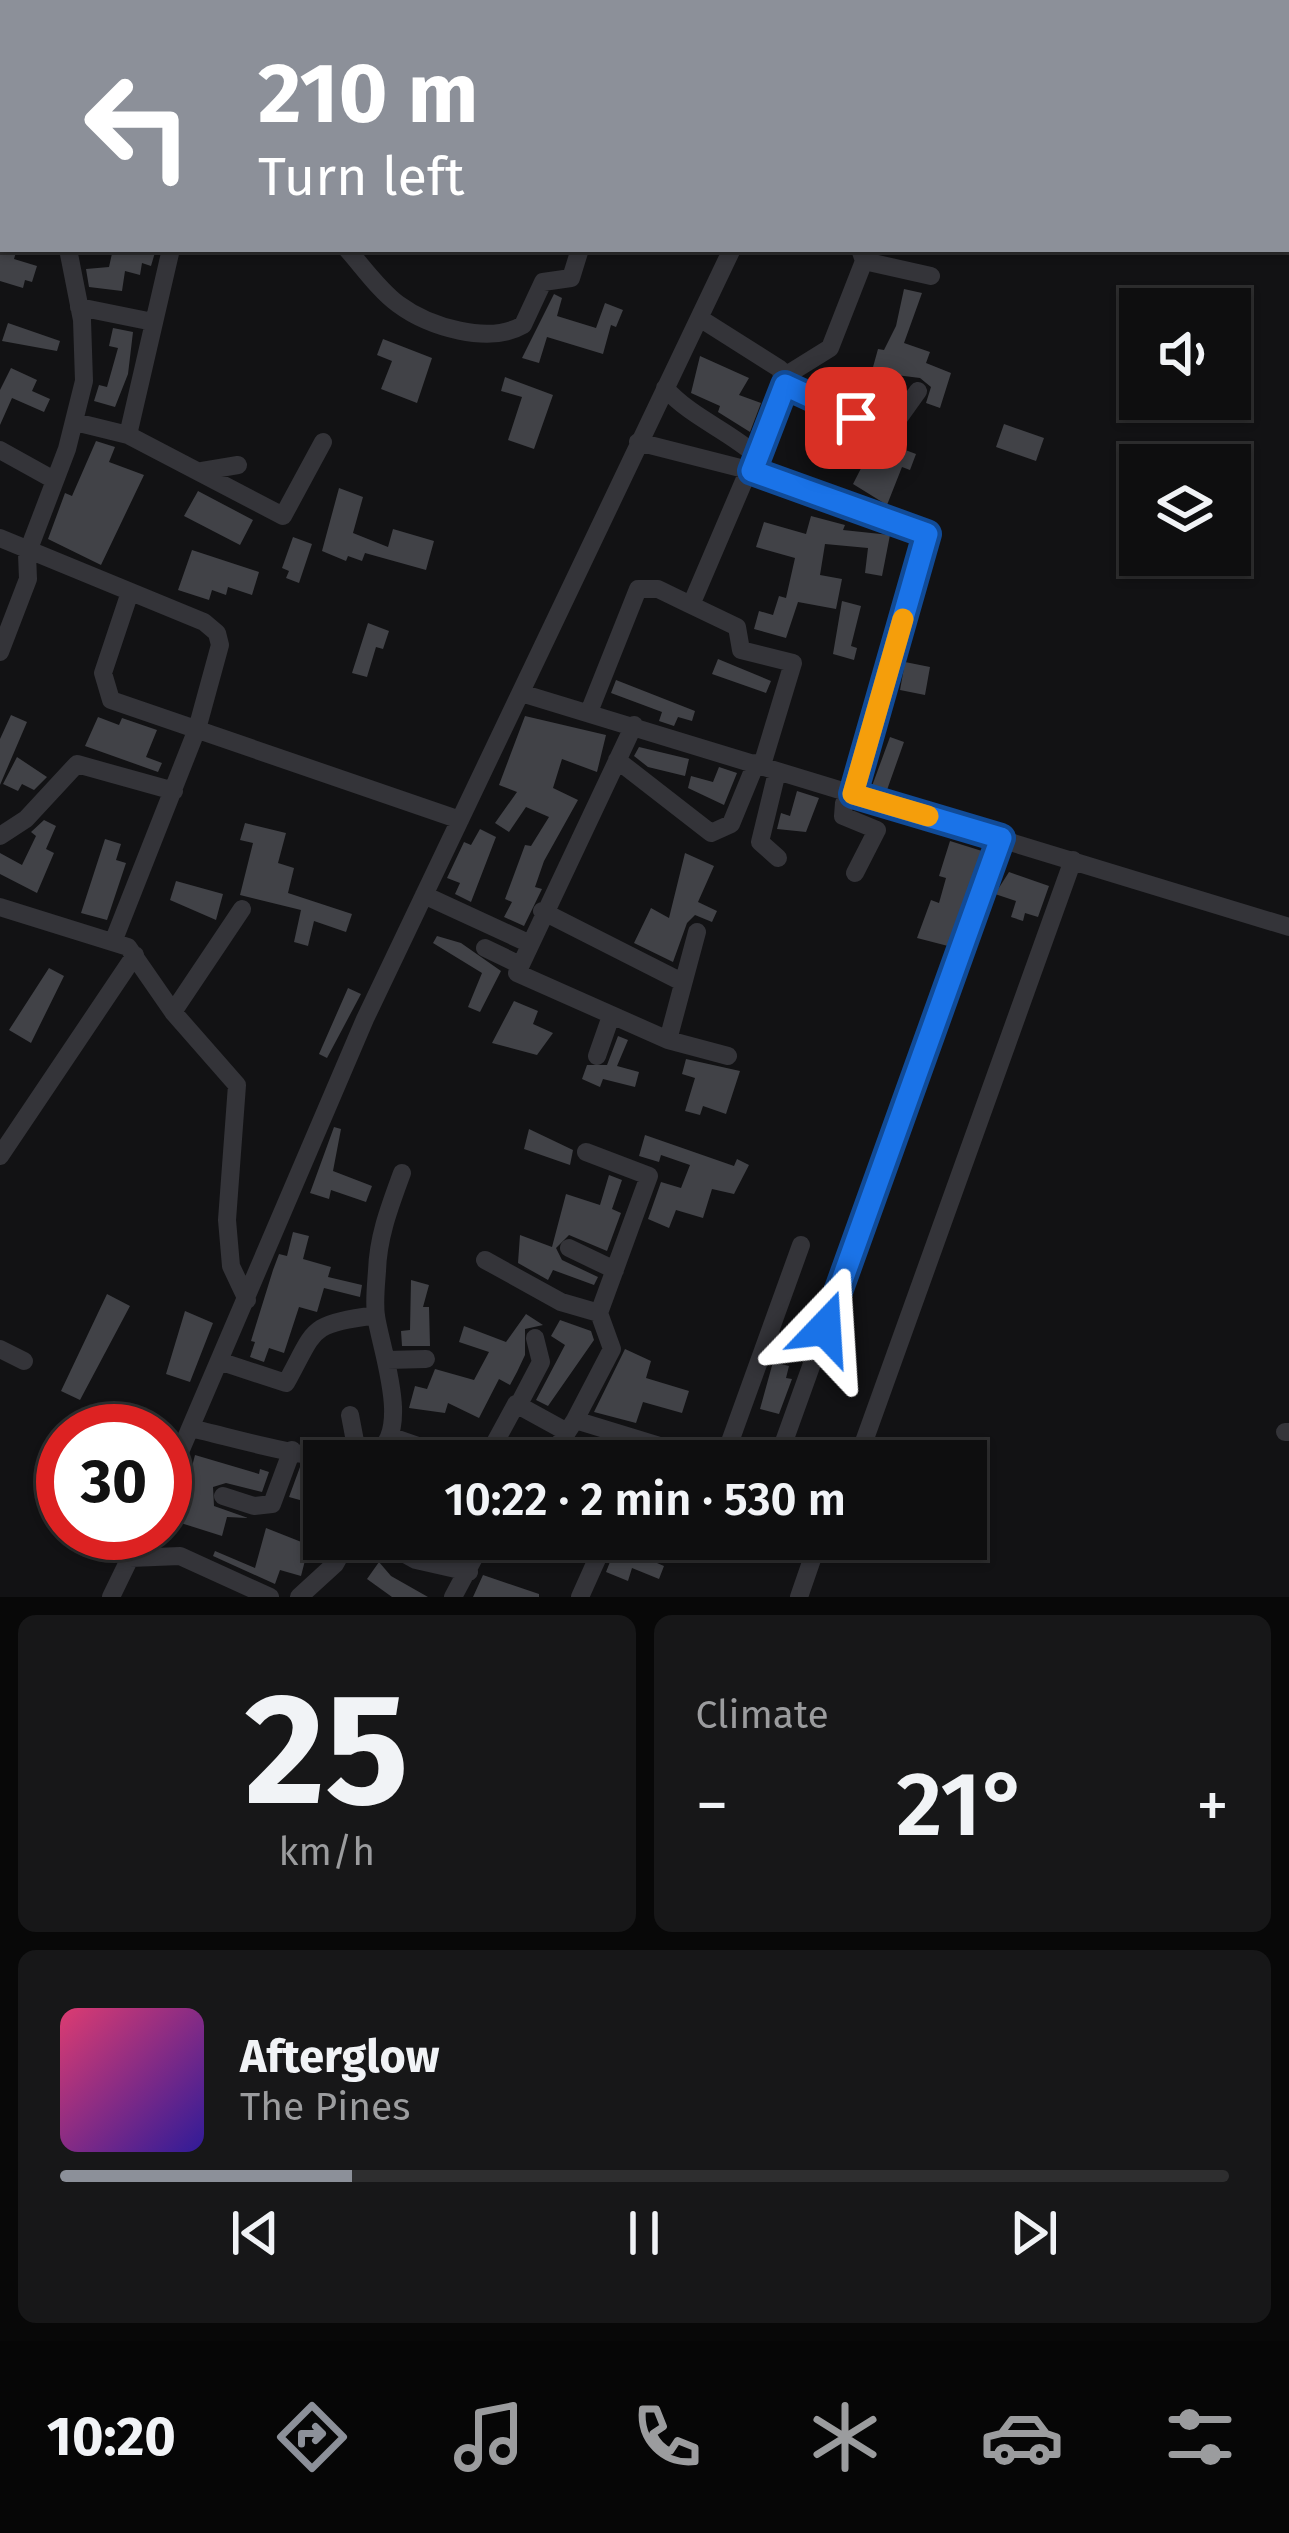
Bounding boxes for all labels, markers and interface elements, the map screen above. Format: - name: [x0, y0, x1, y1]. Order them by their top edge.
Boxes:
- text: 210 m: [258, 43, 479, 144]
- icon: left: [60, 48, 216, 204]
- text: Turn left: [258, 145, 465, 209]
- map controls: [1119, 288, 1251, 576]
- button: sound: [1119, 288, 1251, 420]
- pin: [805, 367, 907, 469]
- icon: arrive: [823, 385, 889, 451]
- button: layers: [1119, 444, 1251, 576]
- position arrow: [762, 1265, 888, 1391]
- speed limit sign: 30: [36, 1404, 192, 1560]
- text: 10:22 · 2 min · 530 m: [444, 1473, 846, 1527]
- text: 25: [245, 1657, 409, 1844]
- text: Climate: [696, 1692, 829, 1738]
- text: 21°: [896, 1751, 1028, 1859]
- text: −: [696, 1766, 729, 1845]
- text: +: [1196, 1766, 1229, 1845]
- text: km/h: [278, 1829, 375, 1875]
- text: Afterglow: [240, 2030, 439, 2084]
- text: The Pines: [240, 2084, 411, 2130]
- icon: previous: [222, 2200, 288, 2266]
- icon: pause: [611, 2200, 677, 2266]
- icon: next: [1001, 2200, 1067, 2266]
- icon: directions: [270, 2395, 354, 2479]
- icon: music: [447, 2395, 531, 2479]
- icon: phone: [625, 2395, 709, 2479]
- icon: climate: [803, 2395, 887, 2479]
- icon: car: [980, 2395, 1064, 2479]
- icon: filters: [1158, 2395, 1242, 2479]
- text: 10:20: [47, 2405, 176, 2469]

